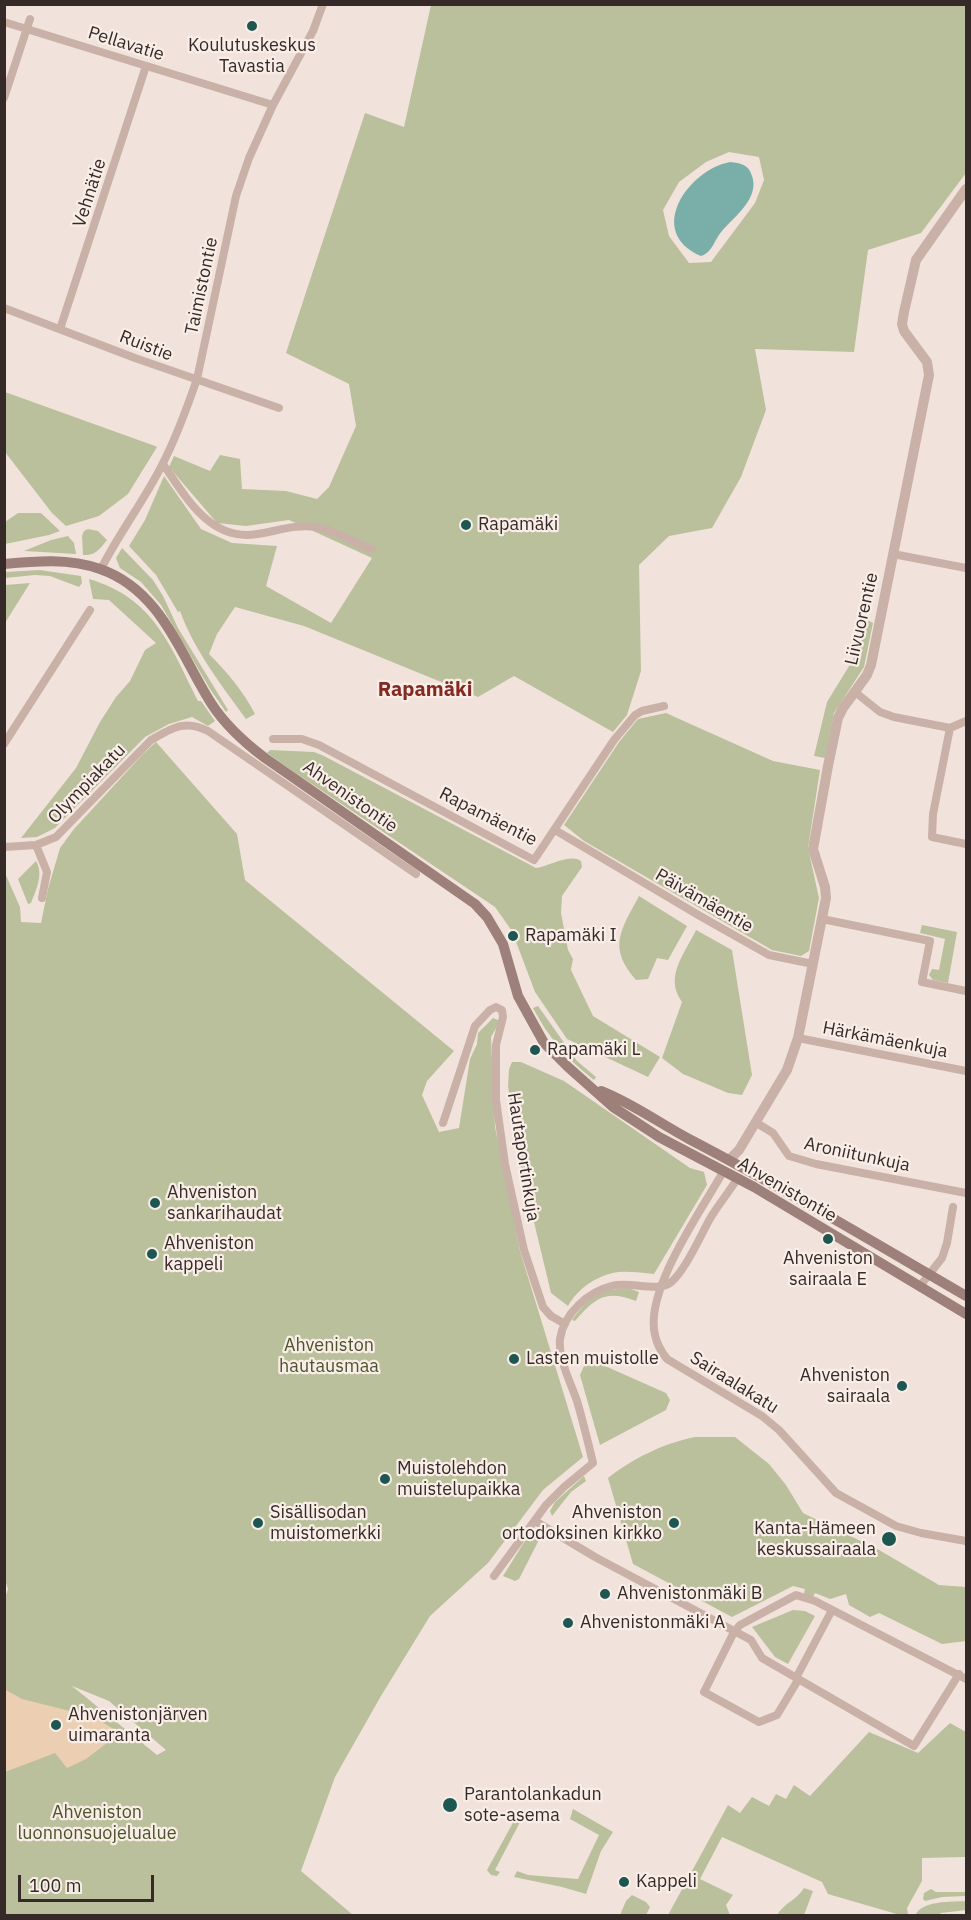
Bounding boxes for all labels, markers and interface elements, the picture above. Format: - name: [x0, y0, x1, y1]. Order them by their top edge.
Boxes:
- marker: Koulutuskeskus Tavastia: [245, 19, 259, 33]
- street label: Pellavatie: [85, 22, 167, 66]
- place label: Koulutuskeskus Tavastia: [188, 35, 316, 78]
- street label: Vehnätie: [69, 156, 111, 230]
- street label: Taimistontie: [181, 235, 223, 337]
- street label: Ruistie: [116, 326, 176, 366]
- place label: Rapamäki: [478, 514, 558, 536]
- marker: Rapamäki: [459, 518, 473, 532]
- street label: Liivuorentie: [841, 571, 883, 667]
- district label: Rapamäki: [378, 678, 472, 702]
- street label: Olympiakatu: [44, 740, 130, 828]
- street label: Ahvenistontie: [298, 756, 402, 838]
- street label: Rapamäentie: [435, 783, 541, 851]
- street label: Päivämäentie: [651, 864, 757, 938]
- place label: Rapamäki I: [525, 925, 617, 947]
- marker: Rapamäki I: [506, 929, 520, 943]
- street label: Härkämäenkuja: [821, 1017, 949, 1063]
- place label: Rapamäki L: [547, 1039, 641, 1061]
- marker: Rapamäki L: [528, 1043, 542, 1057]
- street label: Hautaportinkuja: [502, 1091, 544, 1223]
- street label: Aroniitunkuja: [802, 1133, 912, 1177]
- street label: Ahvenistontie: [734, 1153, 840, 1227]
- place label: Ahveniston sankarihaudat: [167, 1182, 282, 1224]
- marker: Ahveniston sankarihaudat: [148, 1196, 162, 1210]
- marker: Ahveniston sairaala E: [821, 1232, 835, 1246]
- place label: Ahveniston kappeli: [164, 1233, 254, 1276]
- marker: Ahveniston kappeli: [145, 1247, 159, 1261]
- place label: Ahveniston sairaala E: [783, 1248, 873, 1290]
- park label: Ahveniston hautausmaa: [279, 1335, 379, 1378]
- street label: Sairaalakatu: [686, 1347, 782, 1419]
- place label: Lasten muistolle: [526, 1348, 659, 1370]
- marker: Lasten muistolle: [507, 1352, 521, 1366]
- place label: Ahveniston sairaala: [800, 1365, 890, 1408]
- marker: Ahveniston sairaala: [895, 1379, 909, 1393]
- place label: Muistolehdon muistelupaikka: [397, 1458, 520, 1500]
- marker: Muistolehdon muistelupaikka: [378, 1472, 392, 1486]
- place label: Sisällisodan muistomerkki: [270, 1502, 381, 1544]
- place label: Ahveniston ortodoksinen kirkko: [502, 1502, 662, 1544]
- marker: Sisällisodan muistomerkki: [251, 1516, 265, 1530]
- marker: Ahveniston ortodoksinen kirkko: [667, 1516, 681, 1530]
- place label: Kanta-Hämeen keskussairaala: [754, 1518, 876, 1561]
- marker: Kanta-Hämeen keskussairaala: [880, 1530, 898, 1548]
- place label: Ahvenistonmäki B: [617, 1583, 762, 1605]
- marker: Ahvenistonmäki B: [598, 1587, 612, 1601]
- place label: Ahvenistonmäki A: [580, 1612, 725, 1634]
- marker: Ahvenistonmäki A: [561, 1616, 575, 1630]
- place label: Ahvenistonjärven uimaranta: [68, 1704, 208, 1746]
- marker: Ahvenistonjärven uimaranta: [49, 1718, 63, 1732]
- place label: Parantolankadun sote-asema: [464, 1784, 602, 1826]
- marker: Parantolankadun sote-asema: [441, 1796, 459, 1814]
- park label: Ahveniston luonnonsuojelualue: [17, 1802, 177, 1844]
- scale bar: [21, 1863, 158, 1901]
- place label: Kappeli: [636, 1871, 697, 1893]
- text: 100 m: [29, 1874, 81, 1897]
- marker: Kappeli: [617, 1875, 631, 1889]

